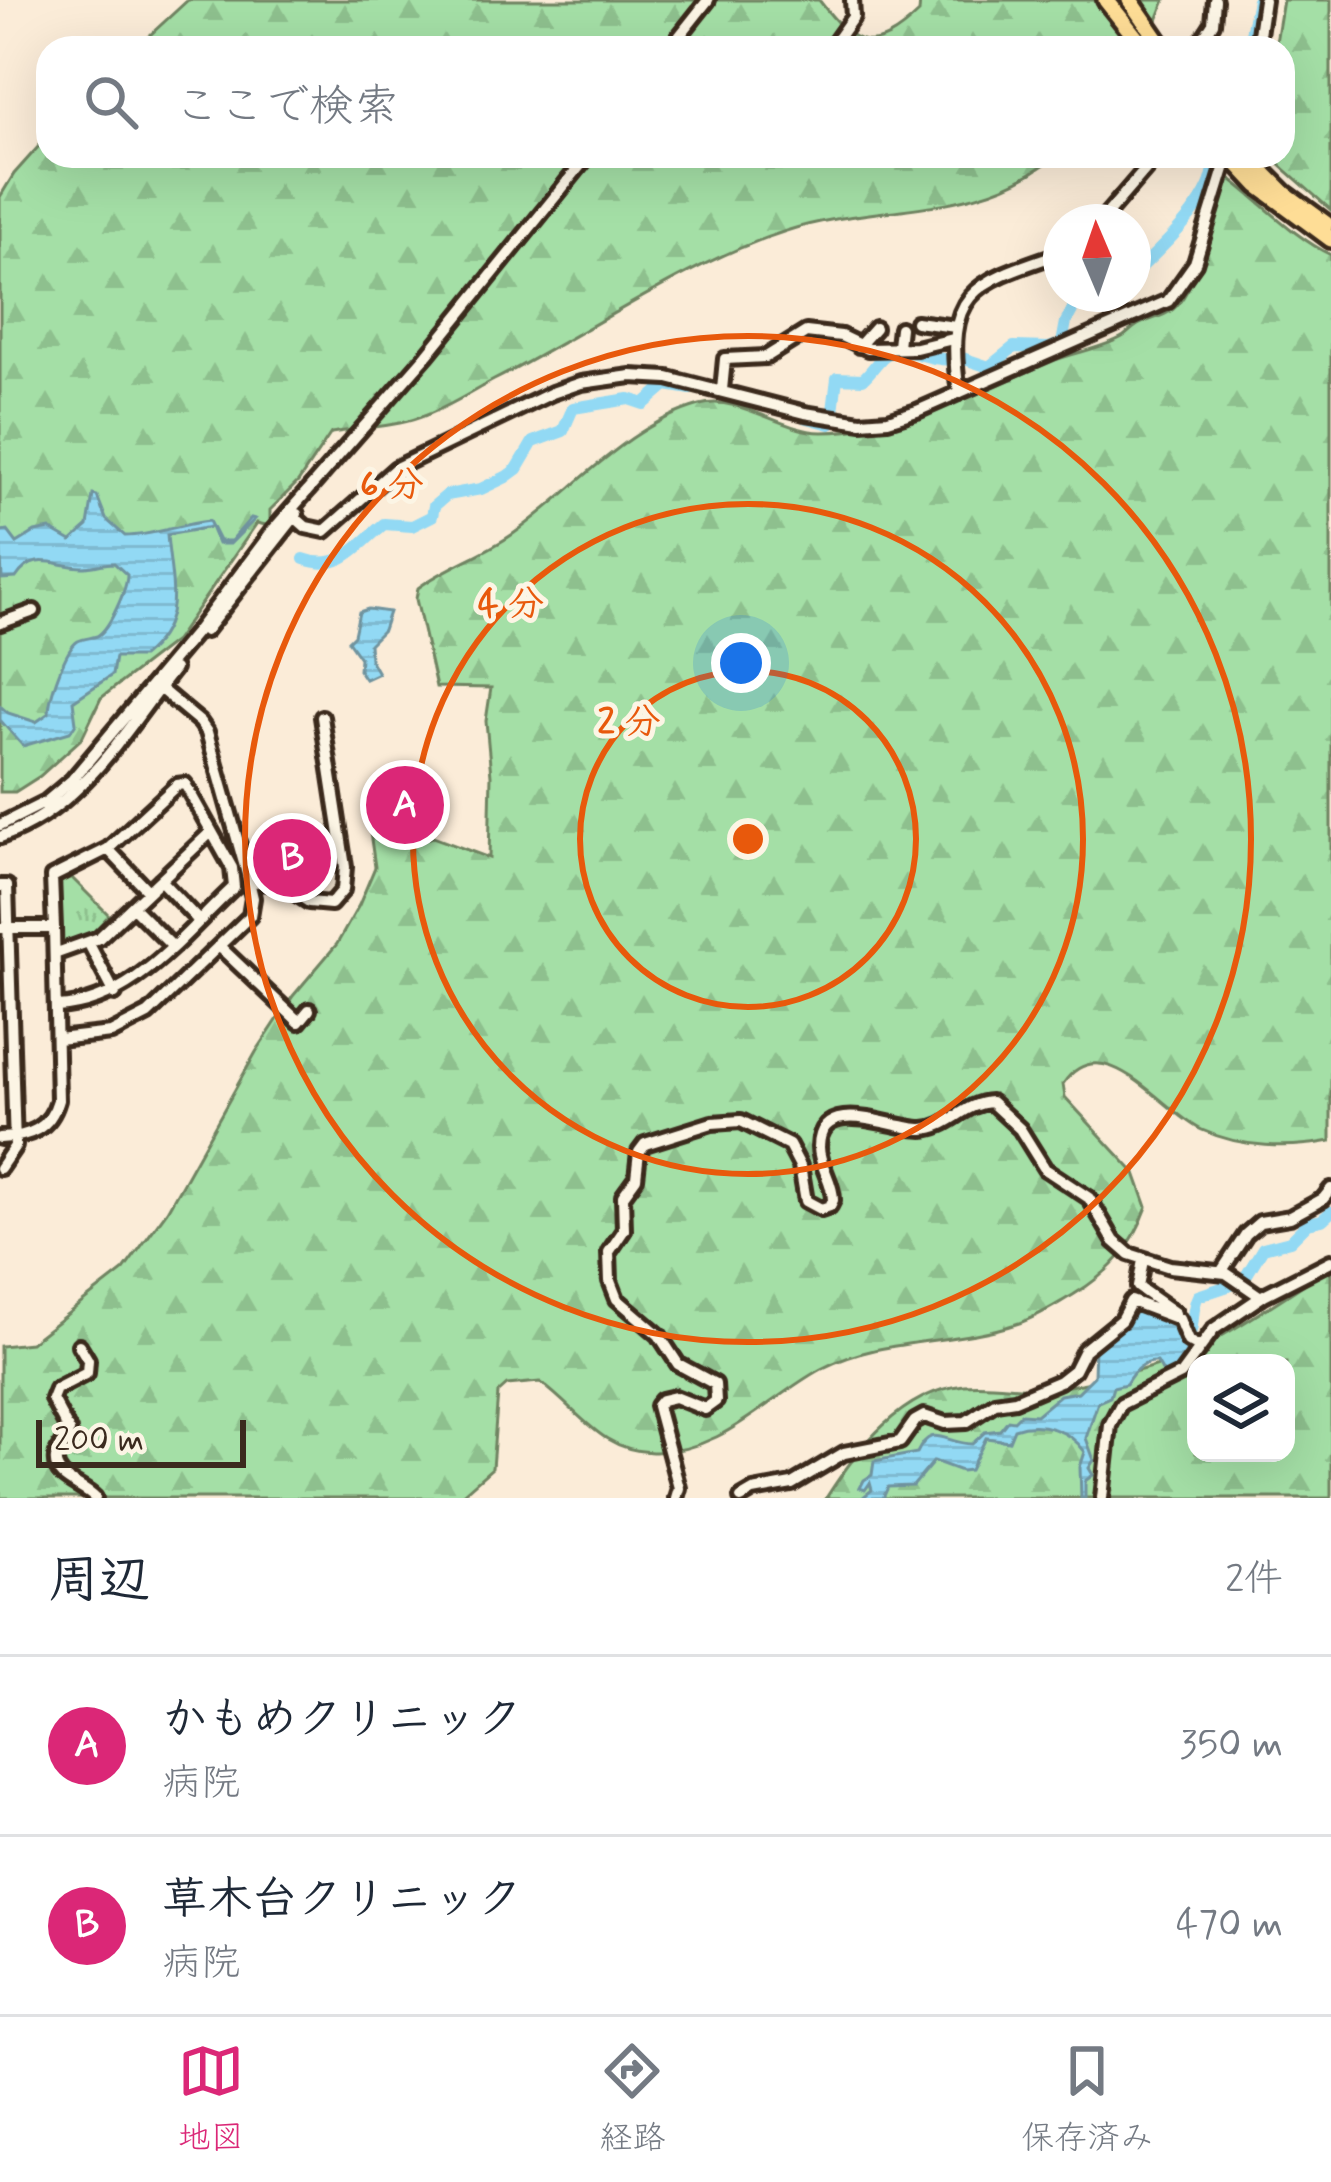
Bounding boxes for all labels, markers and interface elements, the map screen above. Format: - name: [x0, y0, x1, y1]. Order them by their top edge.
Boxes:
- search box: [36, 36, 1295, 168]
- icon: search: [78, 69, 144, 135]
- text: ここで検索: [174, 78, 399, 137]
- north arrow: [1043, 204, 1151, 312]
- text: 6 分: [360, 463, 424, 510]
- text: 4 分: [478, 582, 544, 629]
- your location: [711, 633, 771, 693]
- text: 2 分: [597, 700, 661, 747]
- pin: A: [366, 760, 444, 850]
- pin: B: [253, 813, 331, 903]
- centre of rings: [727, 818, 769, 860]
- map controls: [1187, 1354, 1295, 1462]
- button: layers: [1187, 1354, 1295, 1462]
- scale bar: [36, 1414, 246, 1467]
- text: 200 m: [54, 1419, 144, 1463]
- text: 周辺: [48, 1549, 150, 1615]
- text: 2件: [1225, 1555, 1283, 1606]
- text: かもめクリニック: [162, 1691, 522, 1750]
- text: A: [74, 1720, 100, 1771]
- text: 350 m: [1180, 1720, 1283, 1771]
- text: 病院: [162, 1759, 240, 1810]
- text: 草木台クリニック: [162, 1871, 522, 1930]
- text: B: [75, 1900, 99, 1951]
- text: 470 m: [1176, 1900, 1283, 1951]
- text: 病院: [162, 1939, 240, 1990]
- tab: 地図: [178, 2038, 244, 2161]
- tab: 経路: [599, 2038, 665, 2161]
- tab: 保存済み: [1021, 2038, 1153, 2161]

